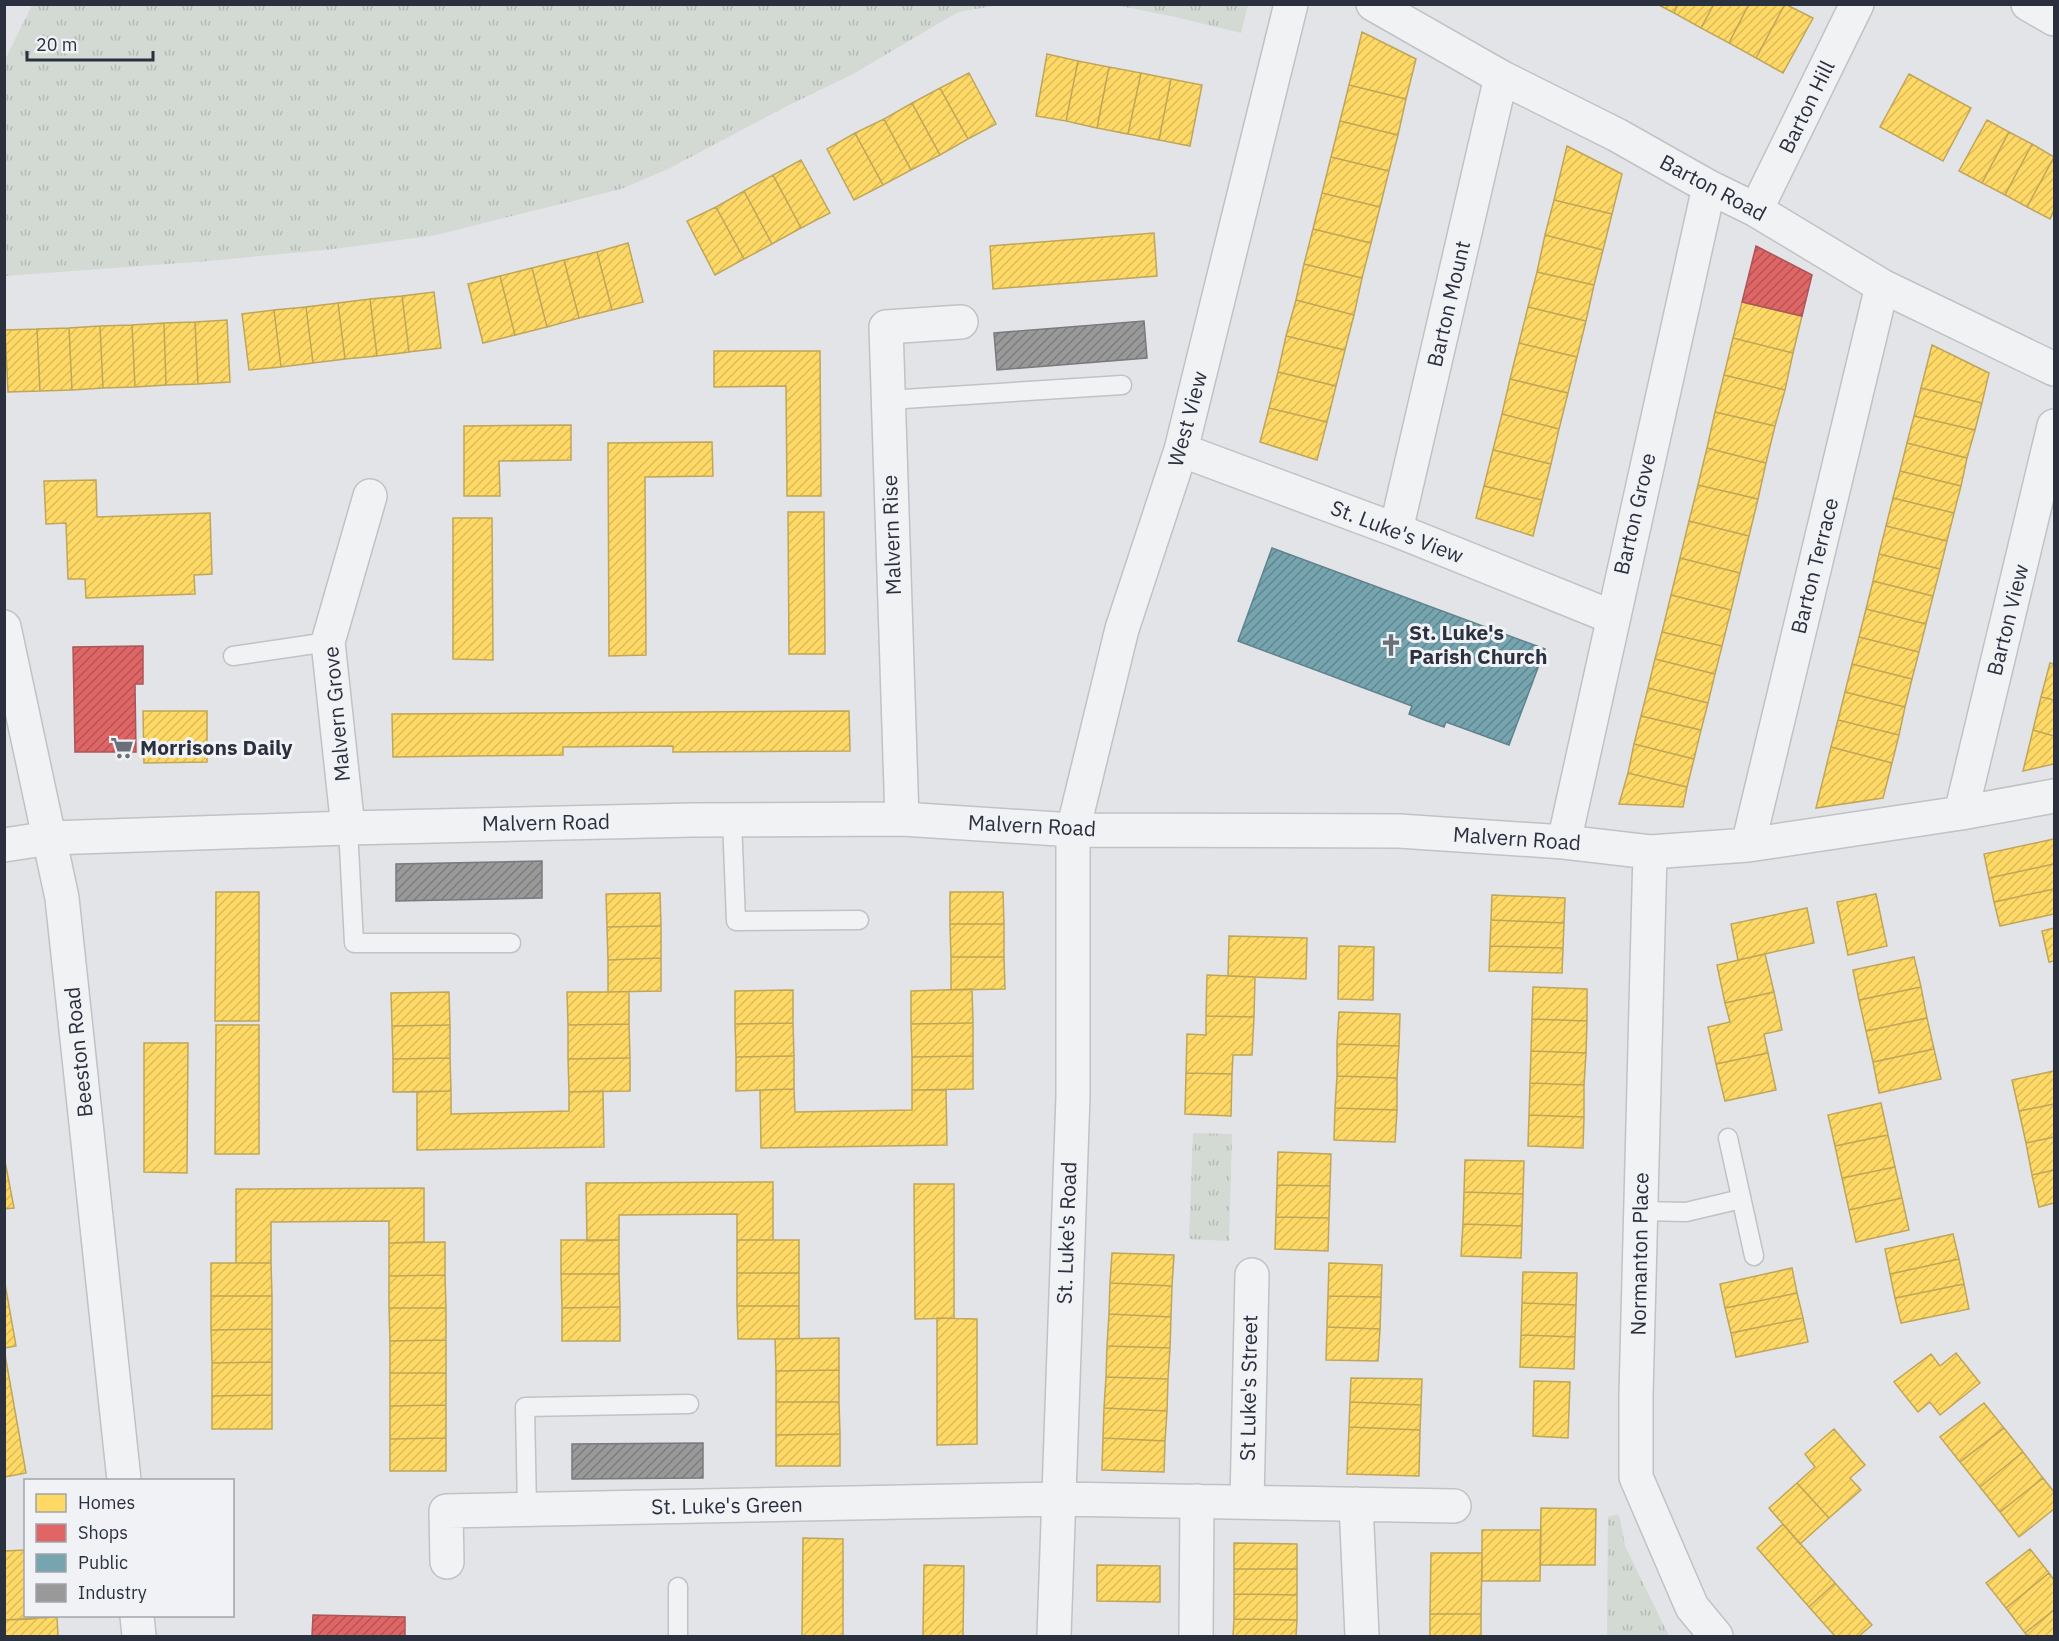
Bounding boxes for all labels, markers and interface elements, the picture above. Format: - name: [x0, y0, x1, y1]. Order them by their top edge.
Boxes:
- scale bar: [27, 24, 153, 62]
- text: 20 m: [36, 33, 78, 56]
- street label: Barton Hill: [1772, 55, 1841, 158]
- street label: Barton Road: [1655, 147, 1772, 227]
- street label: Barton Mount: [1420, 238, 1476, 370]
- street label: West View: [1161, 368, 1213, 470]
- street label: Barton Grove: [1606, 450, 1662, 577]
- street label: Malvern Rise: [875, 474, 907, 596]
- street label: St. Luke's View: [1327, 493, 1468, 569]
- street label: Barton Terrace: [1784, 495, 1844, 637]
- street label: Barton View: [1980, 561, 2034, 679]
- place label: St. Luke's Parish Church: [1409, 618, 1547, 670]
- church icon: St. Luke's Parish Church: [1378, 632, 1404, 658]
- street label: Malvern Grove: [316, 645, 356, 783]
- place label: Morrisons Daily: [140, 733, 293, 761]
- supermarket icon: Morrisons Daily: [109, 735, 135, 761]
- street label: Malvern Road: [482, 807, 610, 837]
- street label: Malvern Road: [967, 808, 1097, 842]
- street label: Malvern Road: [1452, 820, 1582, 856]
- street label: Beeston Road: [57, 985, 99, 1119]
- street label: St. Luke's Road: [1050, 1161, 1082, 1305]
- street label: Normanton Place: [1624, 1172, 1654, 1336]
- street label: St Luke's Street: [1233, 1315, 1263, 1461]
- legend: [24, 1479, 234, 1617]
- street label: St. Luke's Green: [651, 1490, 803, 1520]
- text: Homes: [78, 1491, 135, 1514]
- text: Shops: [78, 1521, 128, 1544]
- text: Public: [78, 1551, 128, 1574]
- text: Industry: [78, 1581, 147, 1604]

